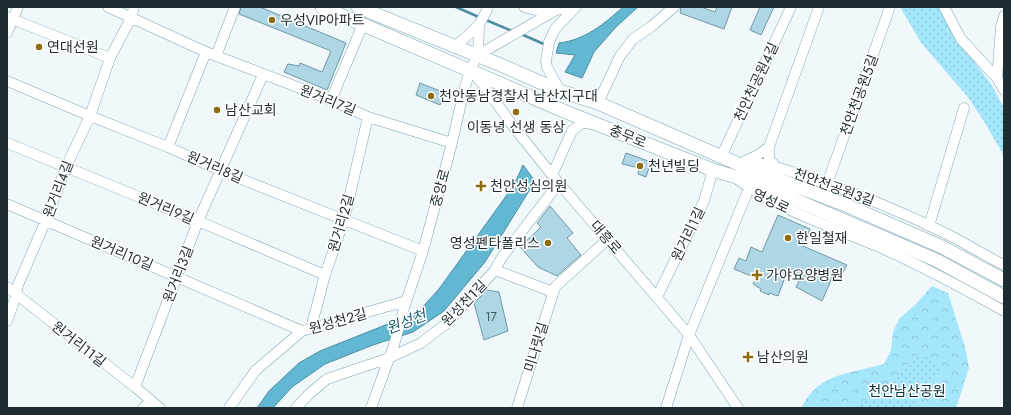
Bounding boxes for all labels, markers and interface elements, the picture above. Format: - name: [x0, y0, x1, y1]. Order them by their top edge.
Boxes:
- place label: 우성VIP아파트: [280, 10, 365, 30]
- marker: 우성VIP아파트: [267, 15, 277, 25]
- place label: 연대선원: [47, 37, 99, 57]
- street label: 천안천공원4길: [729, 39, 783, 125]
- marker: 연대선원: [34, 42, 44, 52]
- street label: 천안천공원5길: [835, 52, 883, 138]
- street label: 원거리7길: [297, 80, 359, 120]
- place label: 천안동남경찰서 남산지구대: [439, 86, 598, 106]
- marker: 천안동남경찰서 남산지구대: [426, 91, 436, 101]
- place label: 남산교회: [225, 100, 277, 120]
- marker: 남산교회: [212, 105, 222, 115]
- marker: 이동녕 선생 동상: [511, 107, 521, 117]
- place label: 이동녕 선생 동상: [467, 117, 565, 137]
- street label: 충무로: [606, 119, 650, 153]
- street label: 원거리8길: [184, 146, 246, 188]
- place label: 천년빌딩: [648, 156, 700, 176]
- street label: 원거리4길: [38, 158, 78, 220]
- marker: 천년빌딩: [635, 161, 645, 171]
- street label: 천안천공원3길: [791, 163, 877, 211]
- street label: 중앙로: [425, 167, 455, 209]
- place label: 천안성심의원: [490, 176, 567, 196]
- marker: 천안성심의원: [475, 180, 487, 192]
- street label: 영성로: [749, 184, 793, 218]
- street label: 원거리9길: [135, 187, 197, 229]
- street label: 원거리2길: [323, 192, 359, 254]
- street label: 원거리1길: [666, 204, 710, 264]
- street label: 대흥로: [586, 216, 626, 258]
- place label: 한일철재: [796, 228, 848, 248]
- street label: 원거리10길: [88, 231, 156, 275]
- place label: 영성펜타폴리스: [450, 233, 540, 253]
- marker: 한일철재: [783, 233, 793, 243]
- marker: 영성펜타폴리스: [543, 238, 553, 248]
- street label: 원거리3길: [158, 243, 198, 305]
- place label: 가야요양병원: [766, 265, 843, 285]
- marker: 가야요양병원: [751, 269, 763, 281]
- street label: 원성천1길: [437, 275, 491, 331]
- street label: 원성천2길: [307, 303, 369, 339]
- water label: 원성천: [383, 304, 431, 340]
- house number: 17: [485, 308, 498, 326]
- street label: 원거리11길: [48, 316, 110, 372]
- street label: 미나릿길: [519, 319, 553, 375]
- place label: 남산의원: [757, 347, 809, 367]
- marker: 남산의원: [742, 351, 754, 363]
- park label: 천안남산공원: [868, 381, 946, 401]

